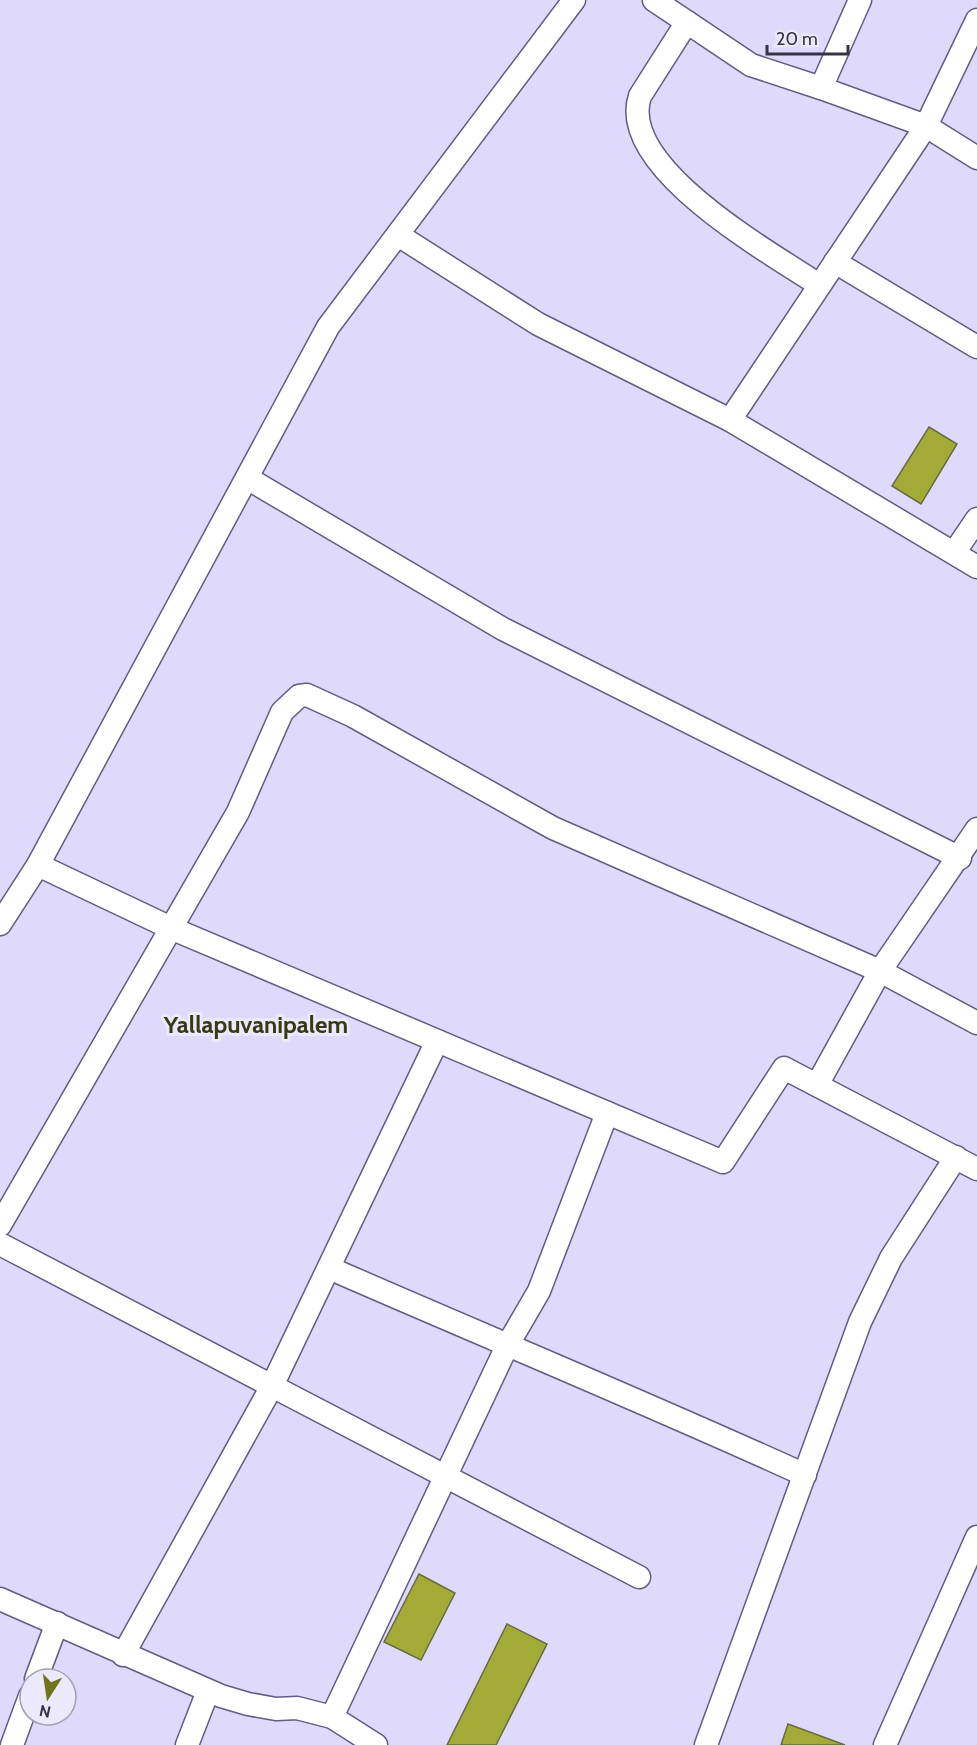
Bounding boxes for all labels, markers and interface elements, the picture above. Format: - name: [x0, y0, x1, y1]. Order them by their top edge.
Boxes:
- scale bar: [767, 18, 848, 56]
- text: 20 m: [776, 28, 818, 50]
- district label: Yallapuvanipalem: [163, 1010, 348, 1039]
- north arrow: [18, 1667, 78, 1727]
- text: N: [37, 1701, 52, 1722]

